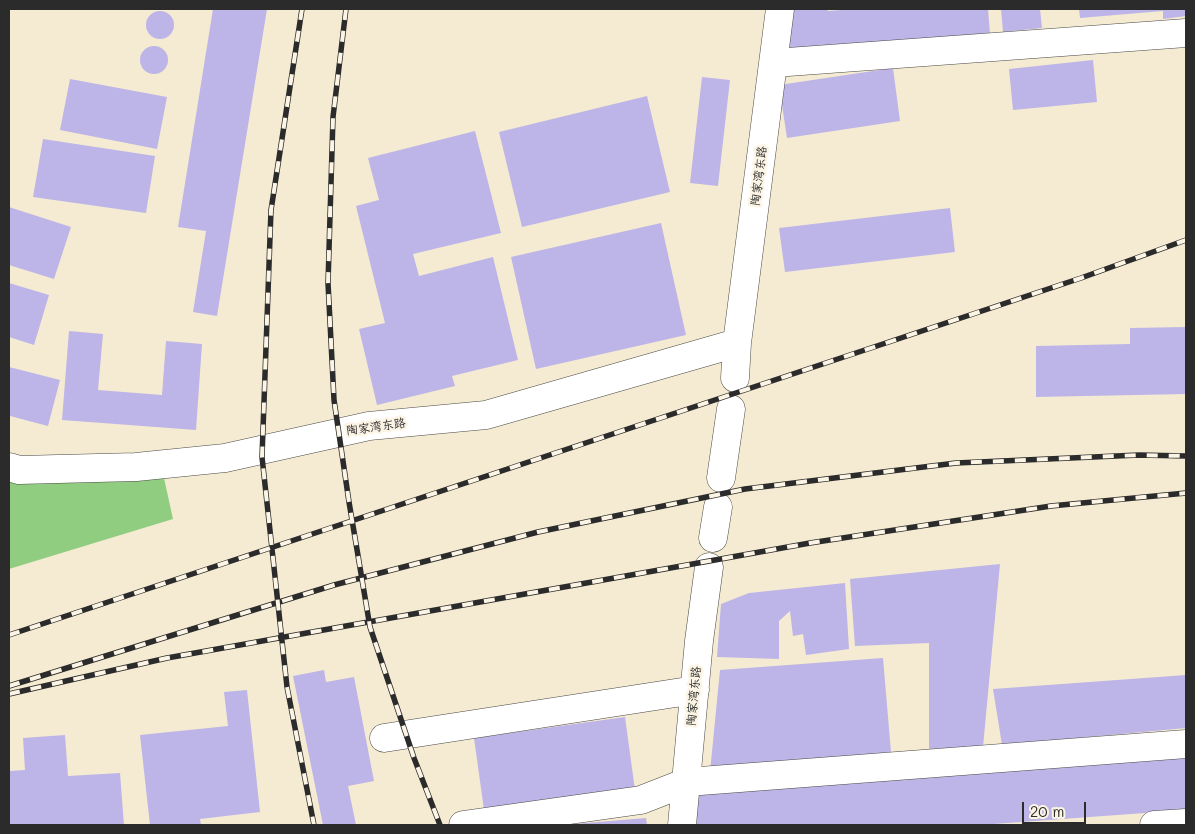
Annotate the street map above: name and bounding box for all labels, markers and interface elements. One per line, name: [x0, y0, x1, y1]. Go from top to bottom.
street label: 陶家湾东路: [748, 145, 770, 207]
street label: 陶家湾东路: [345, 416, 407, 438]
street label: 陶家湾东路: [684, 665, 704, 727]
scale bar: [1025, 792, 1089, 824]
text: 20 m: [1030, 801, 1064, 821]

